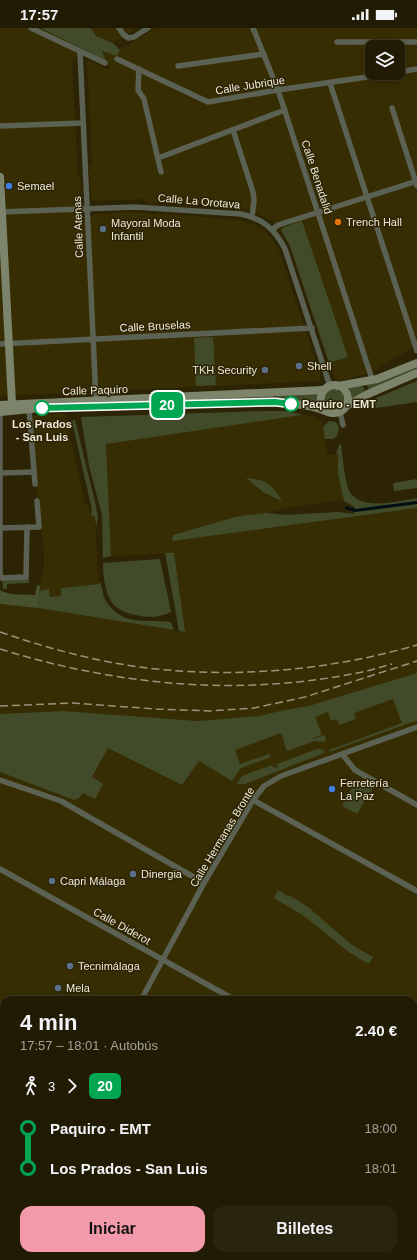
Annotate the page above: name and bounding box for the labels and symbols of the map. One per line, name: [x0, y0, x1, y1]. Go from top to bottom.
street label: Calle Jubrique: [214, 74, 286, 96]
street label: Calle Benadalid: [299, 139, 335, 215]
place label: Semael: [17, 180, 54, 192]
marker: Semael: [4, 181, 14, 191]
street label: Calle La Orotava: [157, 191, 242, 211]
street label: Calle Atenas: [71, 195, 85, 258]
place label: Trench Hall: [346, 216, 402, 228]
place label: Mayoral Moda Infantil: [111, 217, 182, 242]
marker: Trench Hall: [333, 217, 343, 227]
marker: Mayoral Moda Infantil: [98, 224, 108, 234]
street label: Calle Bruselas: [119, 318, 191, 334]
place label: Shell: [307, 360, 331, 372]
marker: Shell: [294, 361, 304, 371]
place label: TKH Security: [192, 364, 257, 376]
marker: TKH Security: [260, 365, 270, 375]
street label: Calle Paquiro: [62, 383, 128, 397]
line badge: 20: [149, 392, 185, 418]
marker: Paquiro - EMT: [283, 396, 299, 412]
place label: Paquiro - EMT: [302, 398, 376, 410]
marker: Los Prados - San Luis: [34, 400, 50, 416]
place label: Los Prados - San Luis: [12, 418, 72, 443]
place label: Ferretería La Paz: [340, 777, 389, 802]
marker: Ferretería La Paz: [327, 784, 337, 794]
street label: Calle Hermanas Bronte: [187, 785, 257, 889]
place label: Dinergia: [141, 868, 183, 880]
marker: Dinergia: [128, 869, 138, 879]
place label: Capri Málaga: [60, 875, 126, 887]
marker: Capri Málaga: [47, 876, 57, 886]
street label: Calle Diderot: [91, 905, 153, 947]
place label: Tecnimálaga: [78, 960, 141, 972]
marker: Tecnimálaga: [65, 961, 75, 971]
place label: Mela: [66, 982, 91, 994]
marker: Mela: [53, 983, 63, 993]

